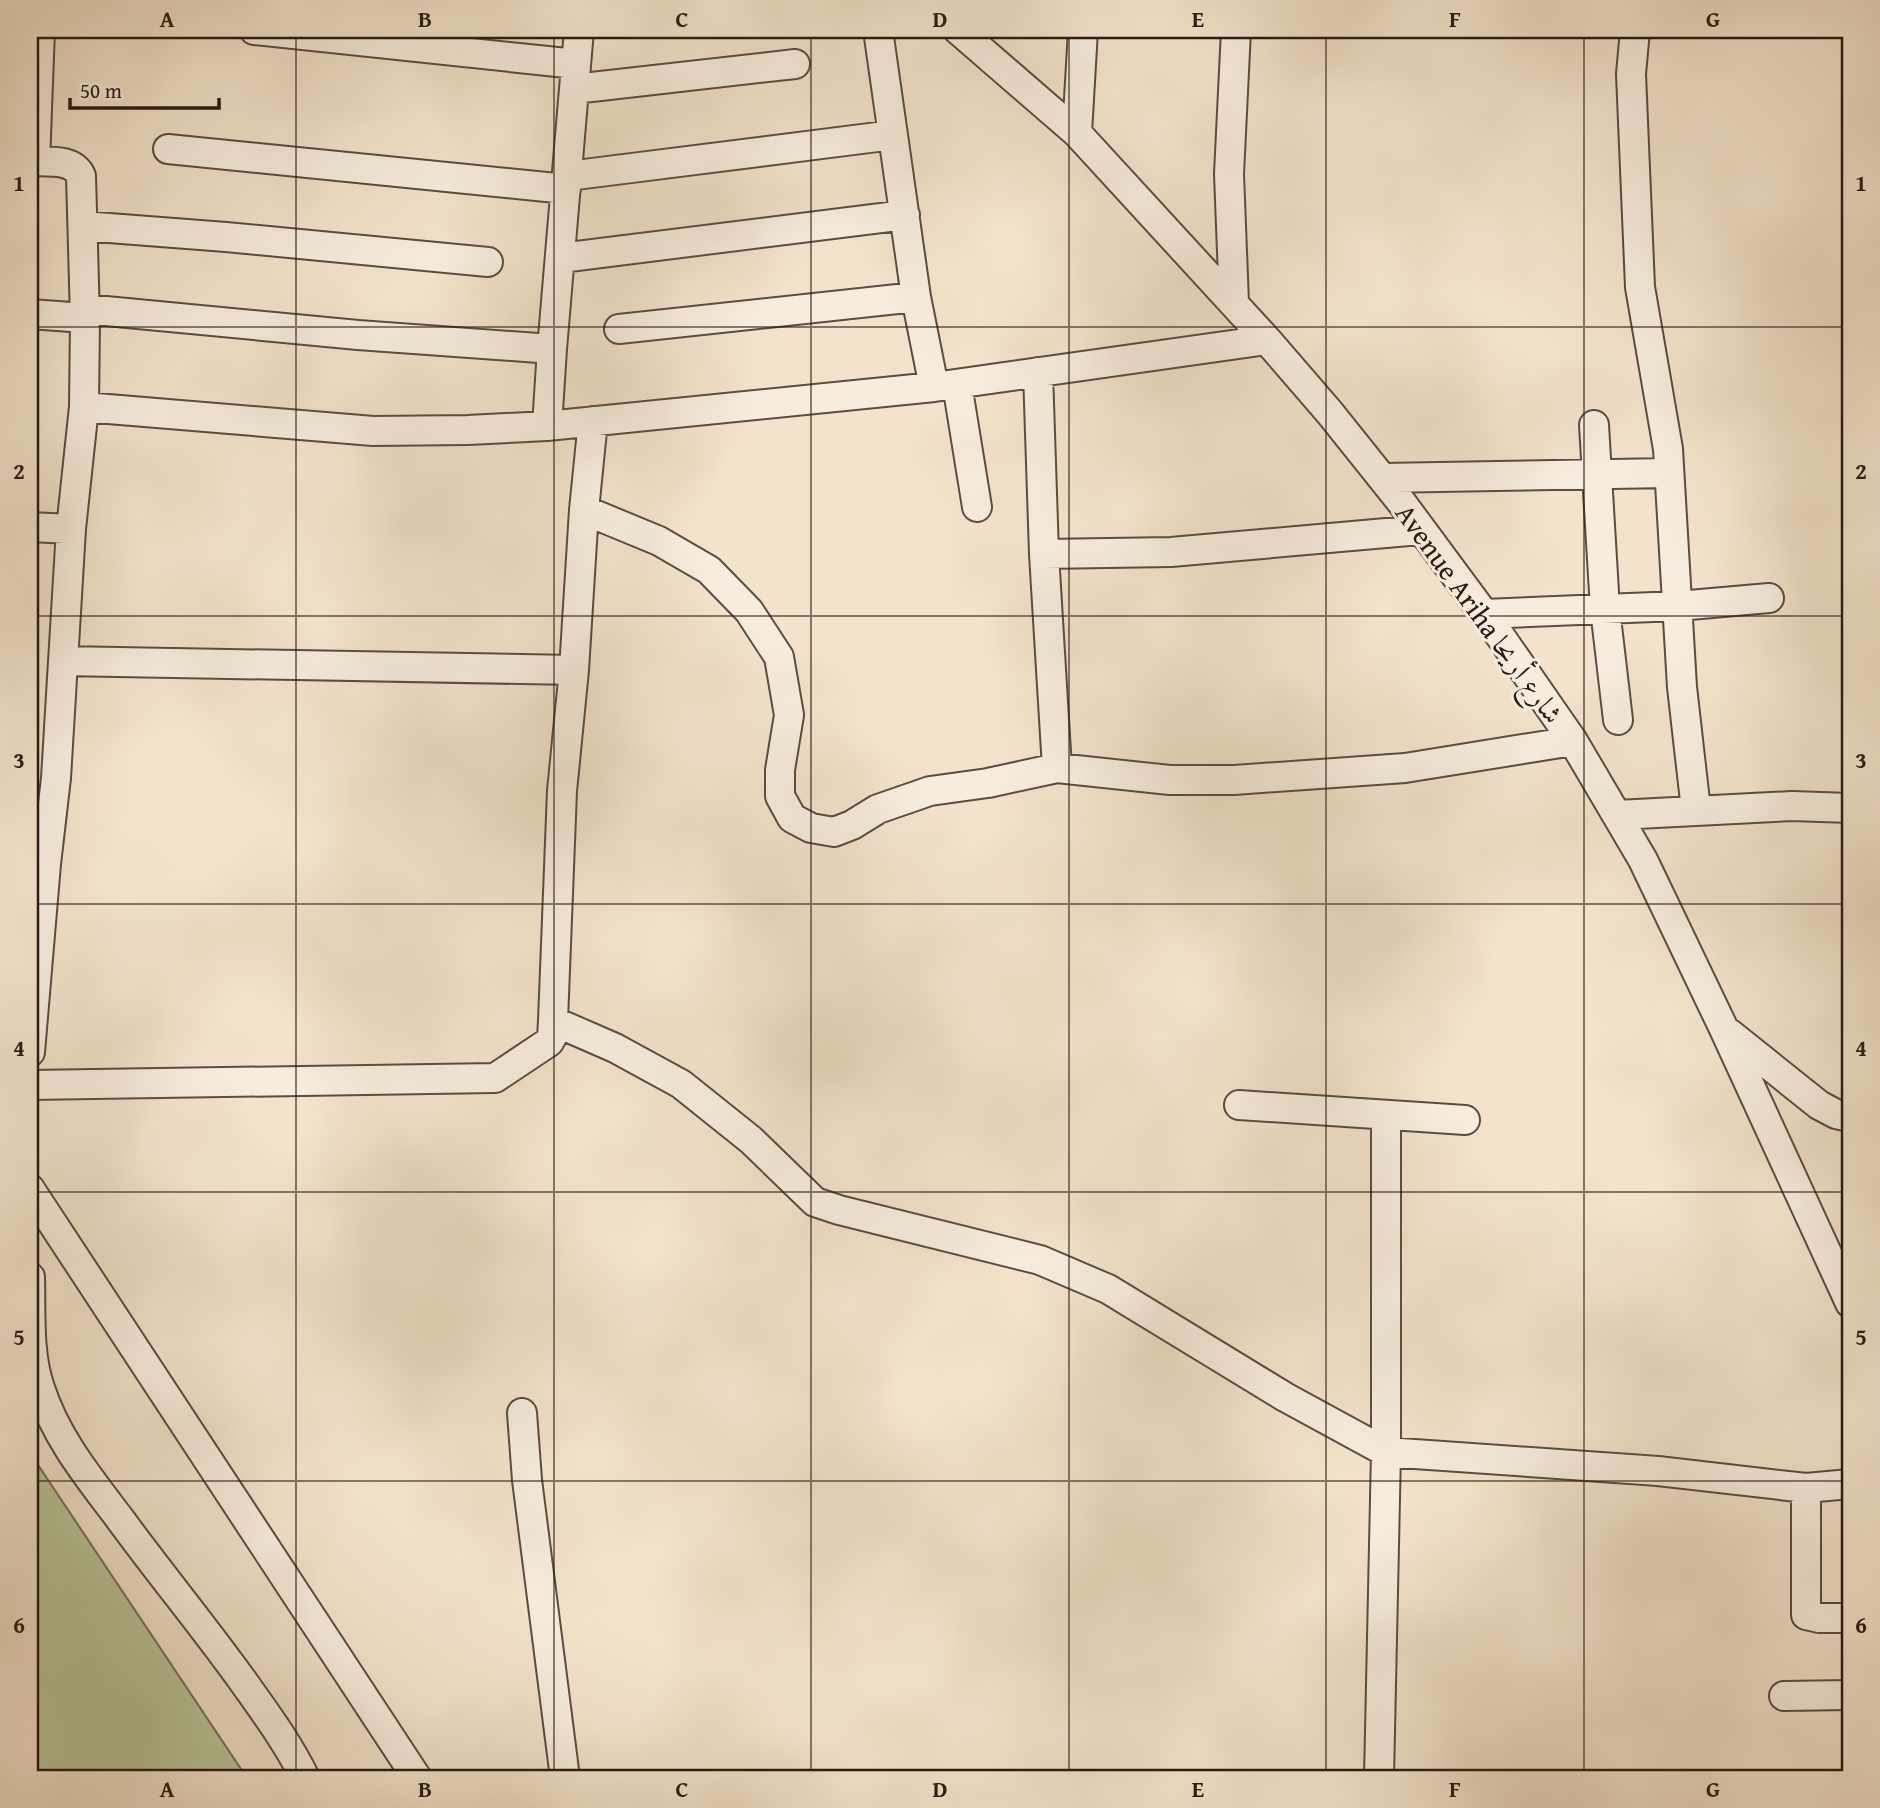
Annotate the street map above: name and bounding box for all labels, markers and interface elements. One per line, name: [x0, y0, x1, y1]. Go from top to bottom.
text: A: [160, 2, 175, 35]
text: B: [418, 2, 432, 35]
text: C: [675, 2, 689, 35]
text: D: [933, 2, 948, 35]
text: E: [1192, 2, 1204, 35]
text: F: [1449, 2, 1461, 35]
text: G: [1706, 2, 1720, 35]
scale bar: [70, 66, 219, 110]
text: 50 m: [80, 75, 122, 106]
text: 1: [13, 166, 25, 199]
text: 1: [1855, 166, 1867, 199]
text: 2: [13, 454, 25, 487]
text: 2: [1855, 454, 1867, 487]
street label: Avenue Ariha شارع أريحا: [1383, 495, 1574, 734]
text: 3: [13, 743, 25, 776]
text: 3: [1855, 743, 1867, 776]
text: 4: [13, 1031, 25, 1064]
text: 4: [1855, 1031, 1867, 1064]
text: 5: [13, 1320, 25, 1353]
text: 5: [1855, 1320, 1867, 1353]
text: 6: [13, 1608, 25, 1641]
text: 6: [1855, 1608, 1867, 1641]
text: A: [160, 1772, 175, 1805]
text: B: [418, 1772, 432, 1805]
text: C: [675, 1772, 689, 1805]
text: D: [933, 1772, 948, 1805]
text: E: [1192, 1772, 1204, 1805]
text: F: [1449, 1772, 1461, 1805]
text: G: [1706, 1772, 1720, 1805]

